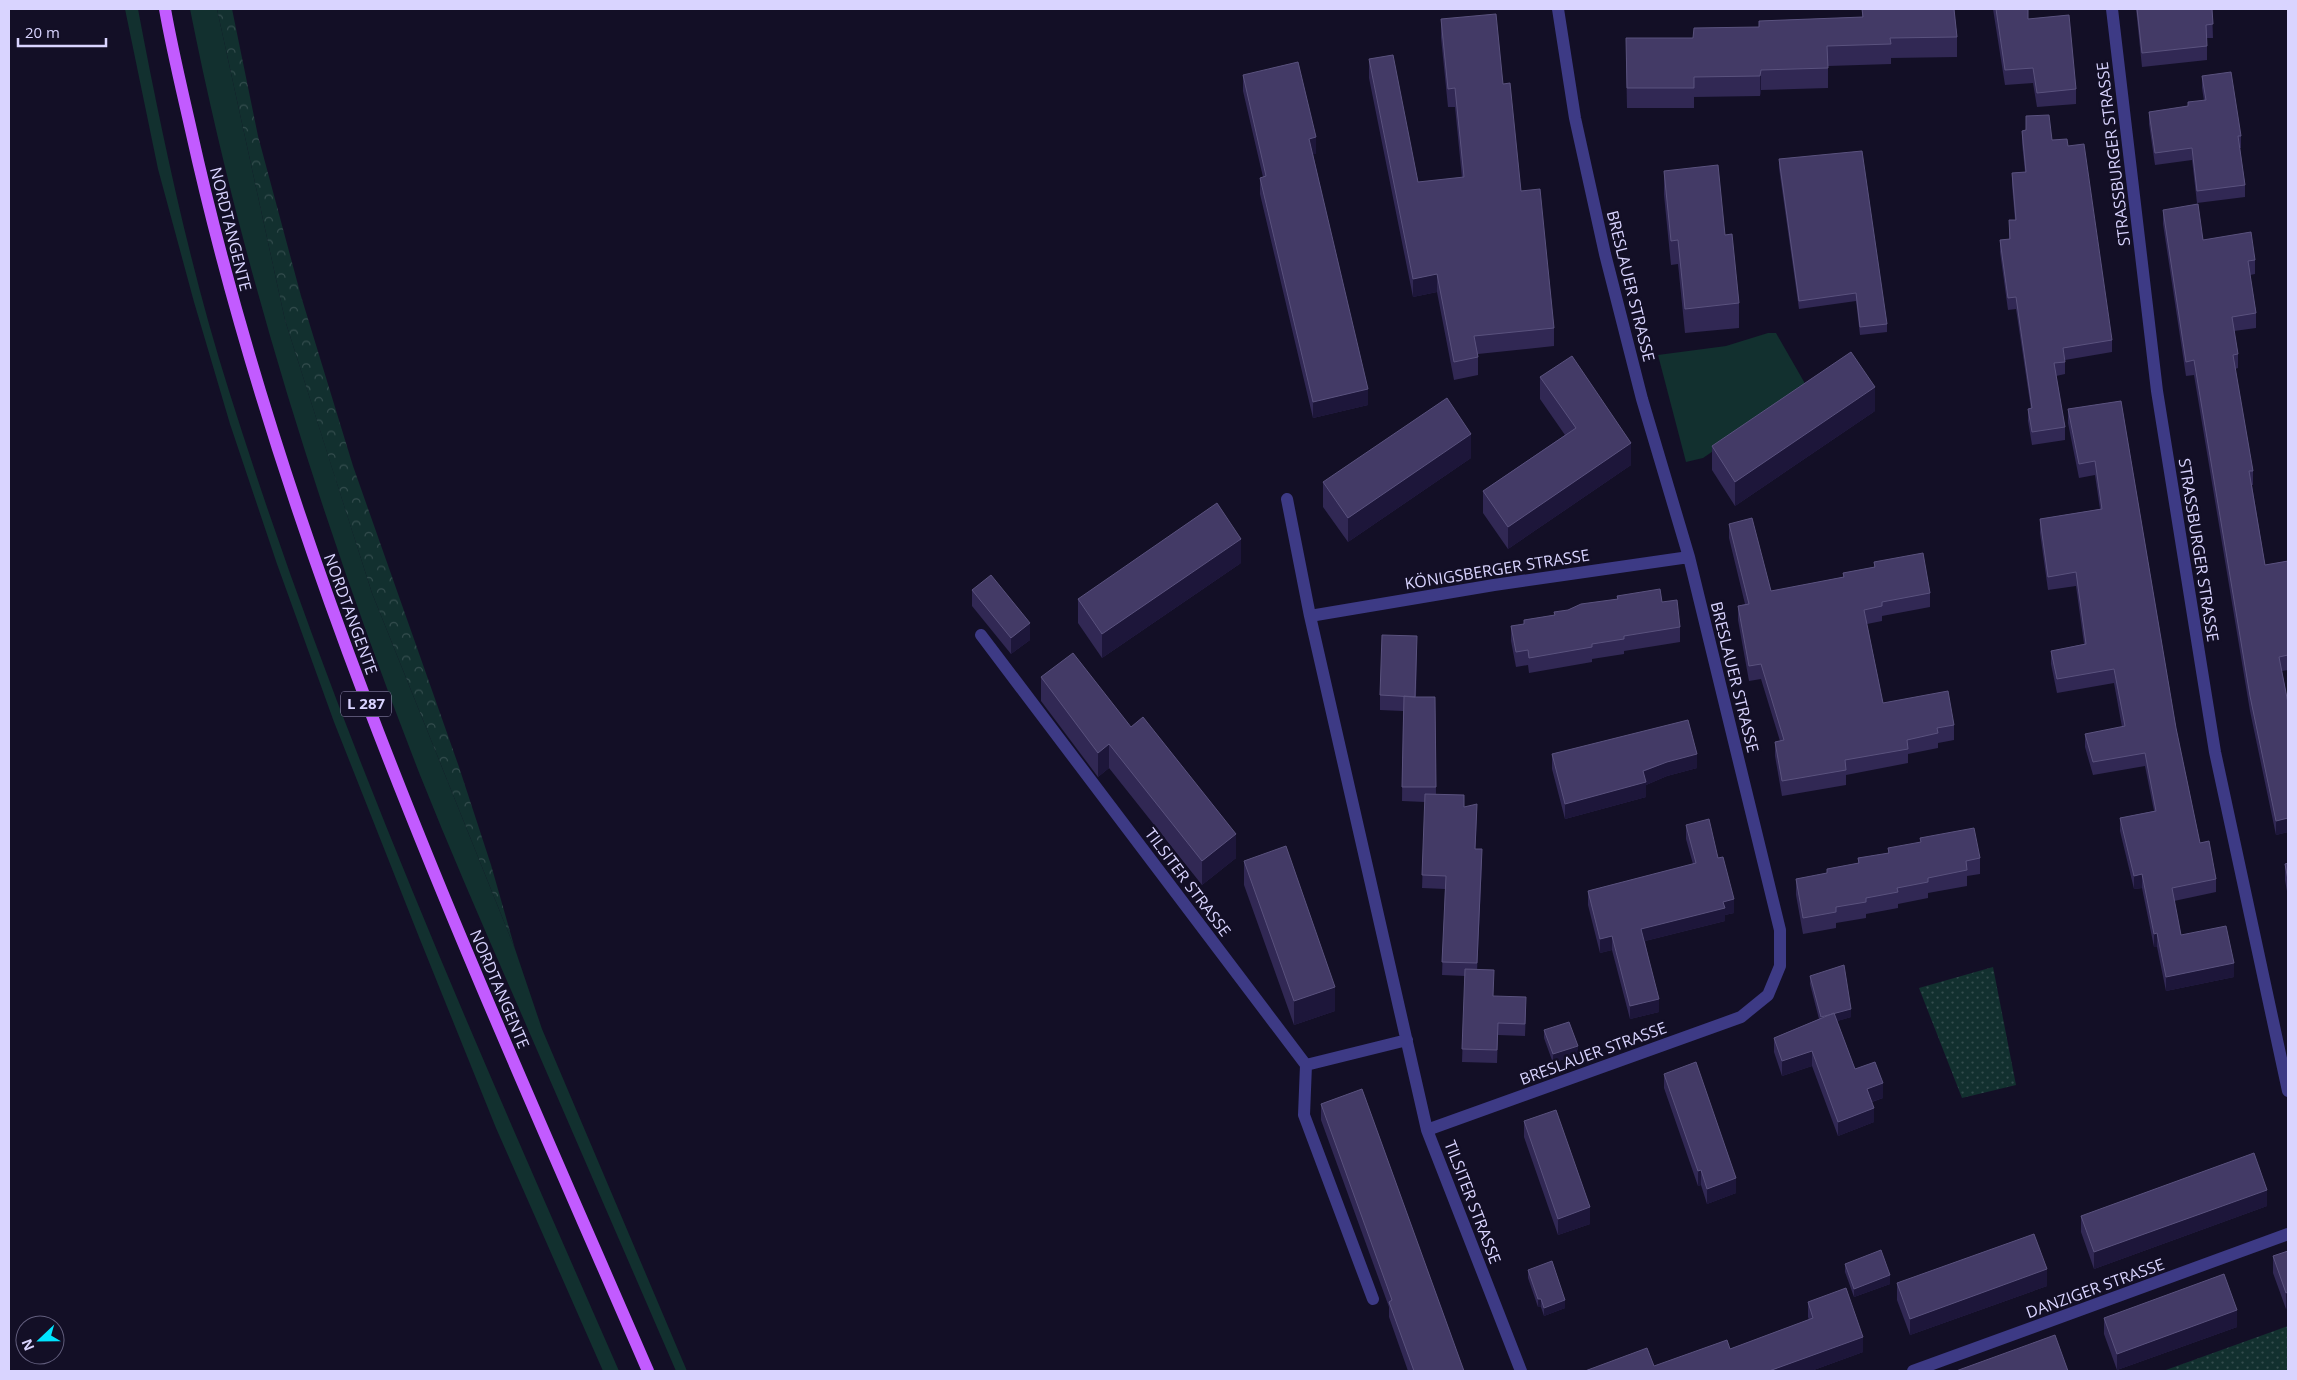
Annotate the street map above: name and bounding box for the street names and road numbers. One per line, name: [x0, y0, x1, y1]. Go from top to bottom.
street label: STRASSBURGER STRASSE: [2091, 61, 2135, 247]
street label: NORDTANGENTE: [205, 165, 257, 293]
street label: BRESLAUER STRASSE: [1602, 208, 1660, 364]
street label: STRASSBURGER STRASSE: [2174, 457, 2224, 643]
street label: KÖNIGSBERGER STRASSE: [1403, 544, 1591, 594]
street label: NORDTANGENTE: [319, 550, 383, 678]
street label: BRESLAUER STRASSE: [1706, 599, 1764, 755]
road number: L 287: [341, 692, 391, 716]
street label: TILSITER STRASSE: [1140, 823, 1236, 941]
street label: NORDTANGENTE: [465, 926, 535, 1052]
street label: BRESLAUER STRASSE: [1516, 1016, 1670, 1090]
street label: TILSITER STRASSE: [1439, 1137, 1507, 1267]
street label: DANZIGER STRASSE: [2023, 1253, 2167, 1323]

